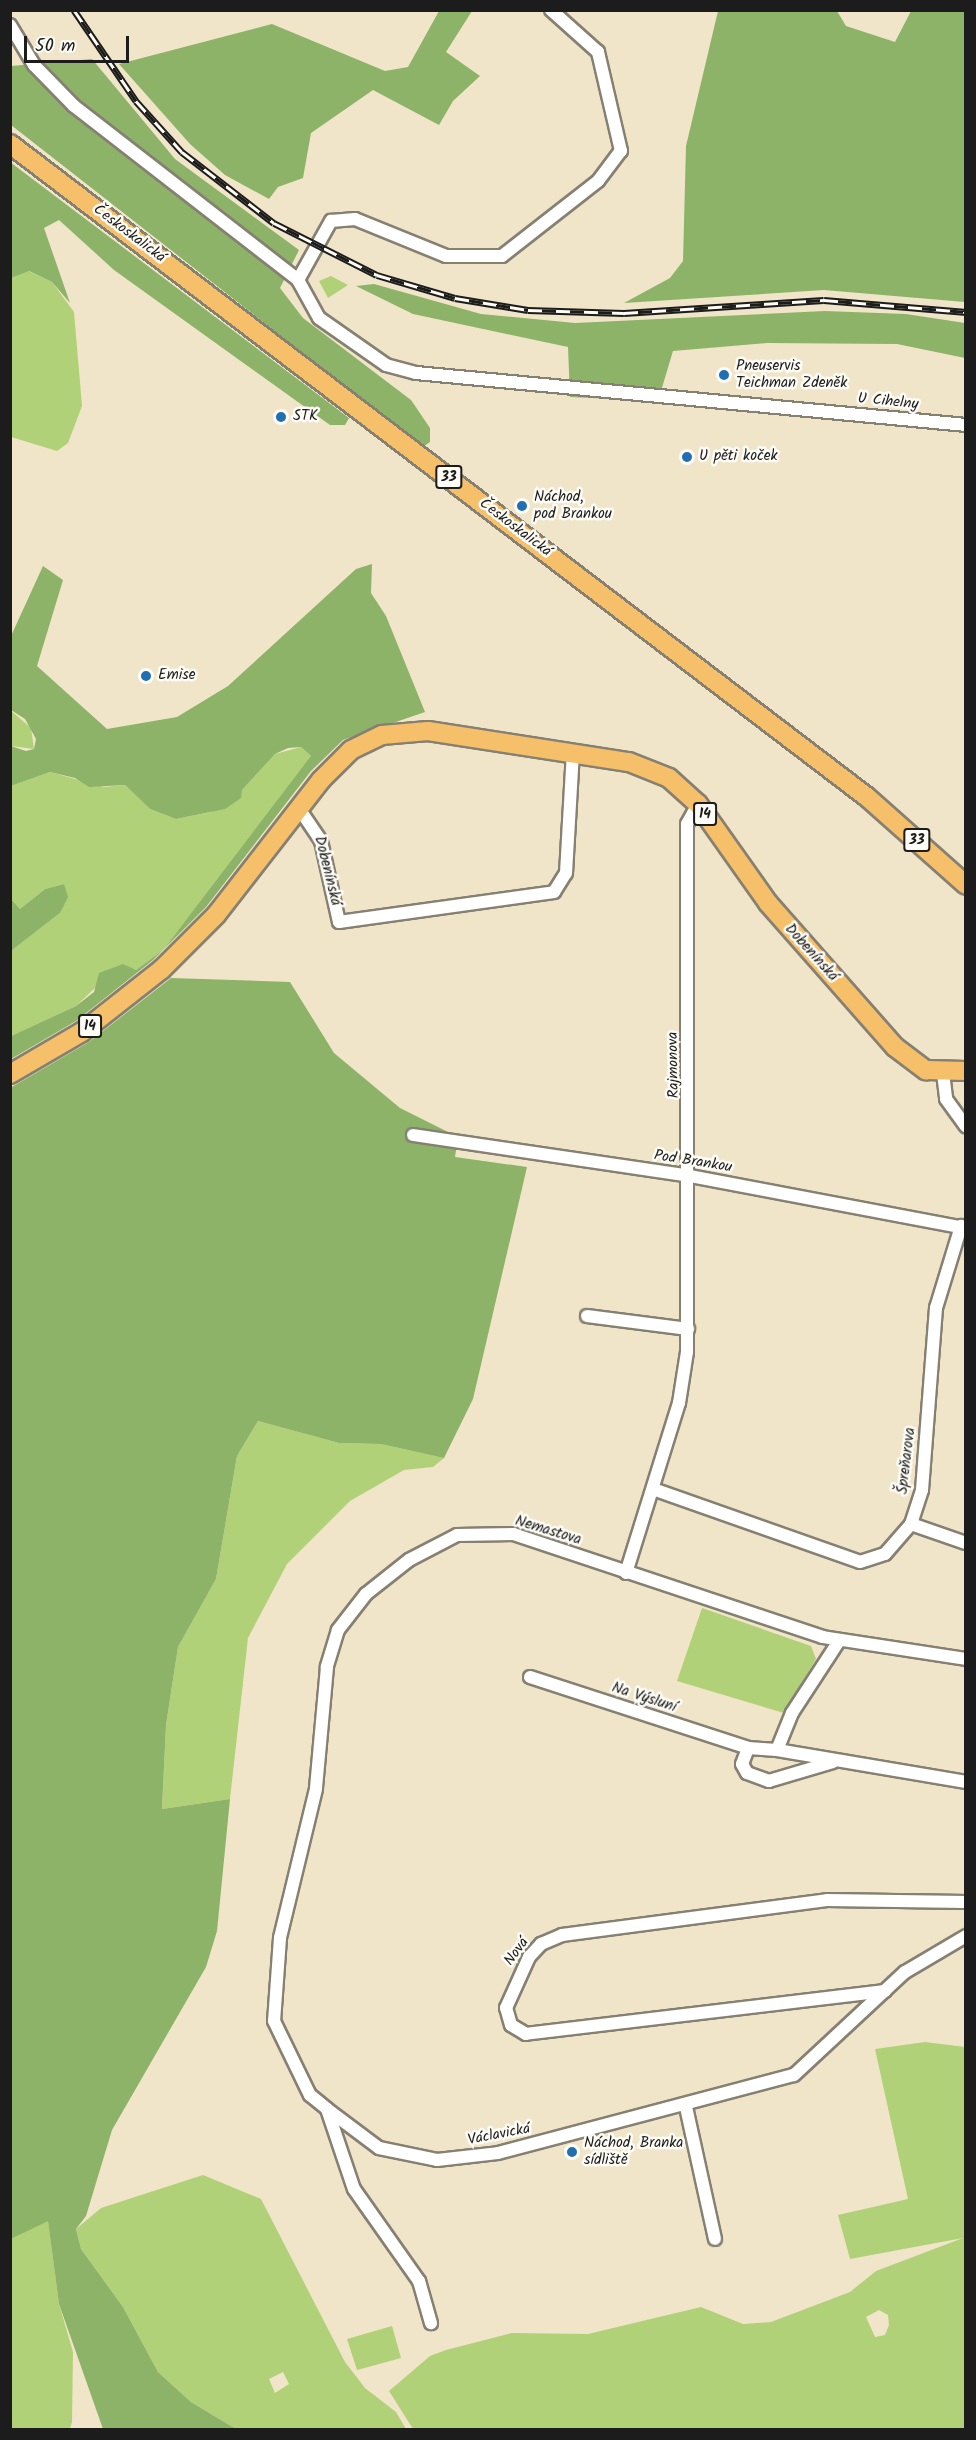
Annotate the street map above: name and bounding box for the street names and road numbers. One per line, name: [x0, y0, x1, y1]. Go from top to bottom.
street label: Českoskalická: [89, 201, 169, 267]
street label: U Cihelny: [857, 390, 919, 414]
road number: 33: [434, 466, 464, 488]
street label: Českoskalická: [475, 495, 555, 561]
road number: 14: [693, 803, 717, 825]
road number: 33: [902, 829, 932, 851]
street label: Dobenínská: [310, 834, 344, 908]
street label: Dobenínská: [781, 921, 841, 985]
road number: 14: [78, 1015, 102, 1037]
street label: Rajmonova: [664, 1032, 684, 1098]
street label: Pod Brankou: [653, 1147, 733, 1177]
street label: Špreňarova: [894, 1427, 920, 1495]
street label: Nemastova: [513, 1512, 583, 1550]
street label: Na Výsluní: [609, 1679, 679, 1717]
street label: Nová: [501, 1934, 533, 1970]
street label: Václavická: [466, 2120, 532, 2150]

